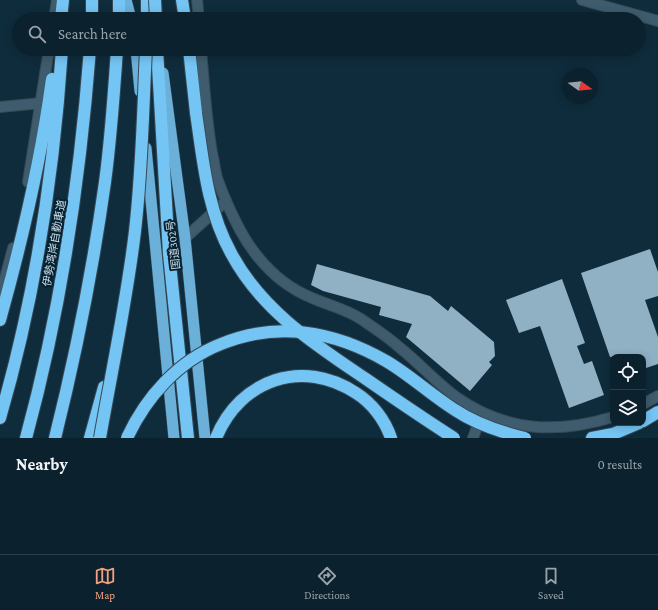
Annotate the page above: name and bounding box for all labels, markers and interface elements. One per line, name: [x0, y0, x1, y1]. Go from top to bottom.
search box: [12, 12, 646, 56]
icon: search: [26, 23, 48, 45]
text: Search here: [58, 26, 127, 42]
north arrow: [562, 68, 598, 104]
street label: 伊勢湾岸自動車道: [40, 199, 68, 287]
street label: 国道302号: [164, 220, 182, 270]
map controls: [610, 354, 646, 426]
button: locate: [610, 354, 646, 390]
button: layers: [610, 390, 646, 426]
text: Nearby: [16, 455, 68, 474]
text: 0 results: [597, 457, 642, 472]
tab: Map: [94, 565, 116, 601]
tab: Directions: [304, 565, 350, 601]
tab: Saved: [538, 565, 564, 601]

